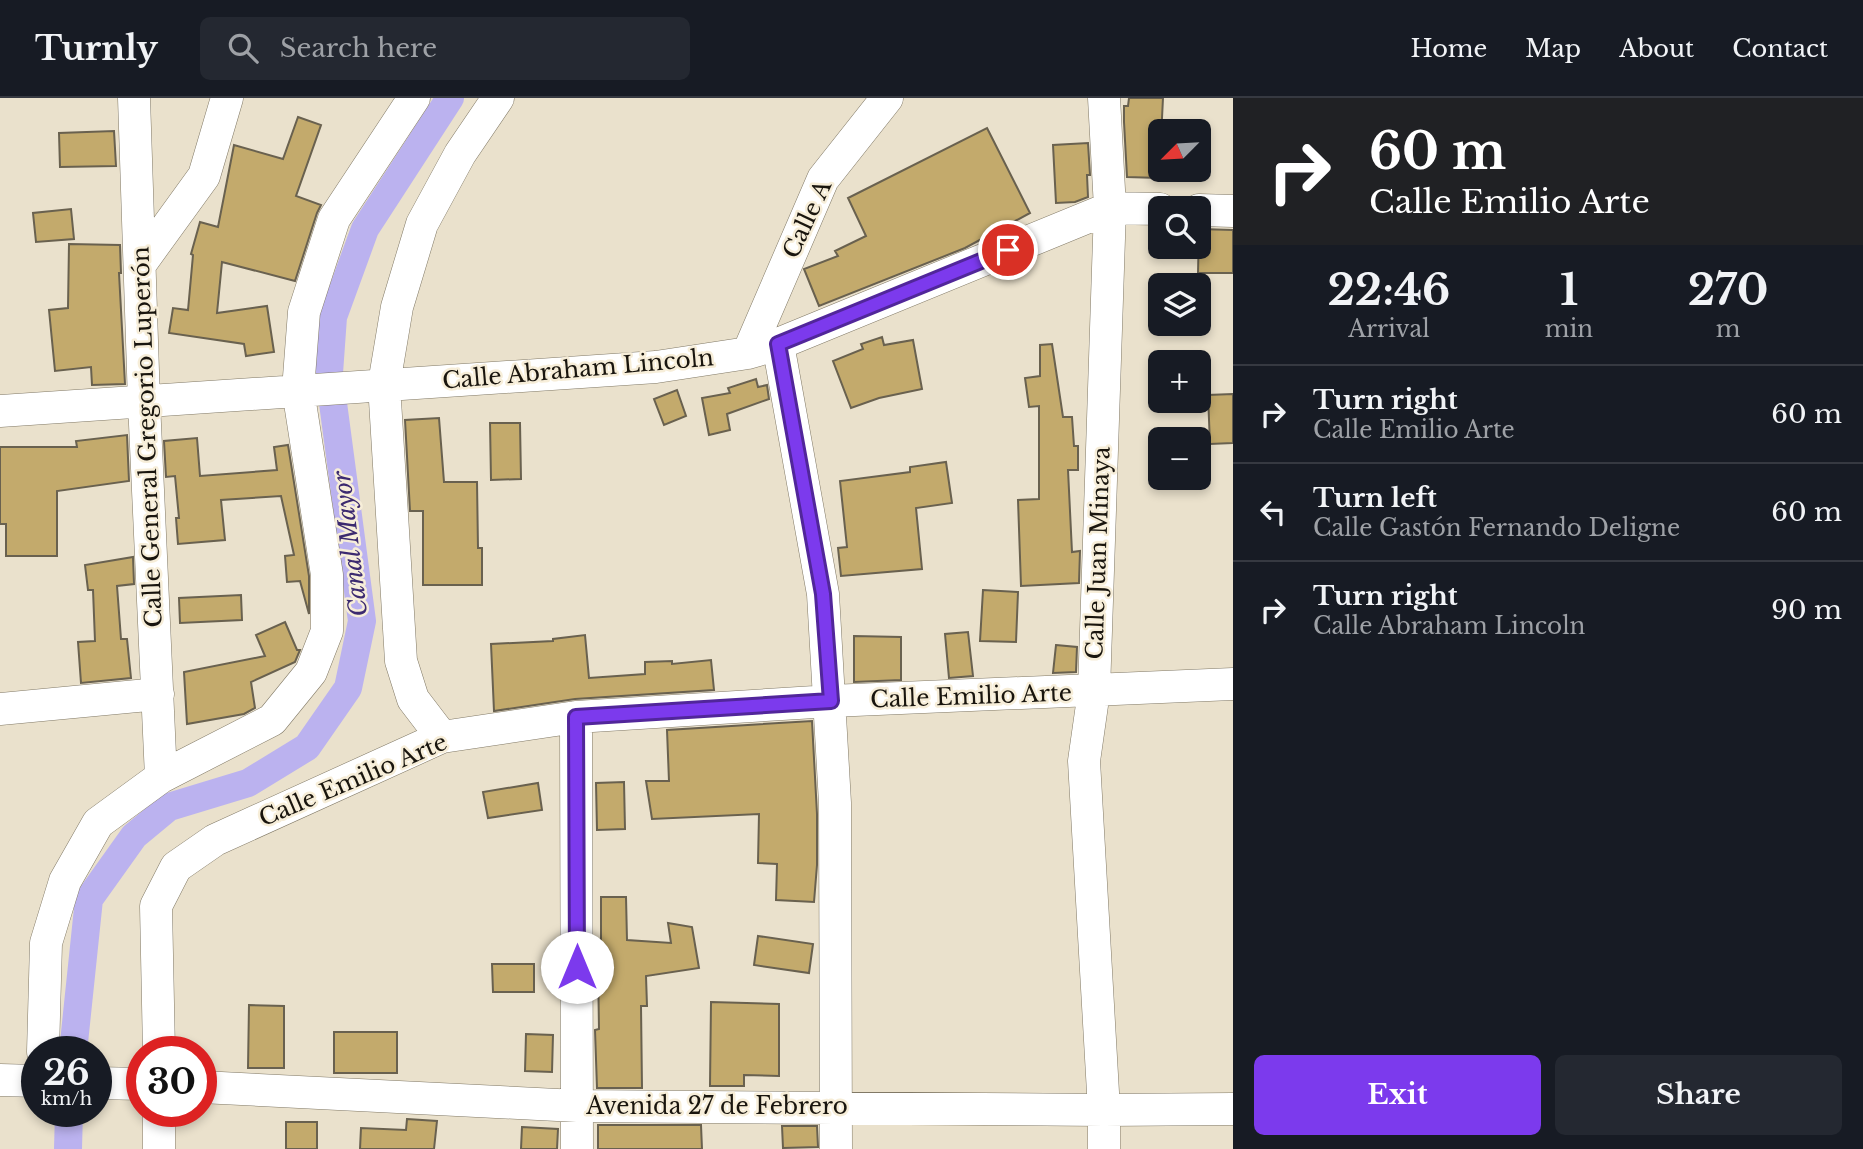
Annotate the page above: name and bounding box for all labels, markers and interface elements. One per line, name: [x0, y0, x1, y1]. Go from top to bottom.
search box: [200, 17, 690, 80]
text: Turnly: [35, 28, 158, 69]
icon: search: [224, 29, 262, 67]
text: Search here: [280, 32, 437, 64]
text: Home: [1411, 34, 1487, 63]
text: Map: [1525, 34, 1581, 63]
text: About: [1619, 34, 1694, 63]
text: Contact: [1732, 34, 1828, 63]
north arrow: [1148, 119, 1211, 182]
map controls: [1148, 119, 1211, 490]
text: 60 m: [1369, 121, 1506, 182]
icon: right: [1254, 126, 1345, 217]
street label: Calle A: [777, 174, 838, 262]
text: Calle Emilio Arte: [1369, 182, 1650, 222]
button: search: [1148, 196, 1211, 259]
pin: [978, 220, 1038, 280]
icon: arrive: [989, 231, 1027, 269]
street label: Calle General Gregorio Luperón: [126, 246, 168, 628]
text: 22:46: [1328, 264, 1450, 316]
text: 1: [1560, 264, 1578, 316]
text: 270: [1688, 264, 1768, 316]
button: layers: [1148, 273, 1211, 336]
text: Arrival: [1348, 315, 1430, 343]
text: min: [1545, 315, 1593, 343]
text: m: [1716, 315, 1740, 343]
street label: Calle Abraham Lincoln: [441, 343, 715, 395]
button: +: [1148, 350, 1211, 413]
text: Turn right: [1313, 384, 1458, 416]
icon: right: [1254, 395, 1292, 433]
text: 60 m: [1771, 398, 1842, 430]
text: Calle Emilio Arte: [1313, 416, 1515, 444]
button: −: [1148, 427, 1211, 490]
street label: Calle Juan Minaya: [1080, 446, 1116, 660]
water label: Canal Mayor: [327, 469, 373, 618]
text: Turn left: [1313, 482, 1437, 514]
icon: left: [1254, 493, 1292, 531]
text: 60 m: [1771, 496, 1842, 528]
text: Calle Gastón Fernando Deligne: [1313, 514, 1680, 542]
text: Turn right: [1313, 580, 1458, 612]
icon: right: [1254, 591, 1292, 629]
text: 90 m: [1771, 594, 1842, 626]
text: Calle Abraham Lincoln: [1313, 612, 1585, 640]
street label: Calle Emilio Arte: [870, 678, 1072, 714]
street label: Calle Emilio Arte: [255, 728, 451, 832]
position arrow: [540, 930, 614, 1004]
speed limit sign: 30: [126, 1036, 217, 1127]
text: 26: [43, 1051, 90, 1094]
button: Exit: [1254, 1055, 1541, 1135]
button: Share: [1555, 1055, 1842, 1135]
text: km/h: [41, 1088, 92, 1110]
street label: Avenida 27 de Febrero: [585, 1092, 848, 1120]

